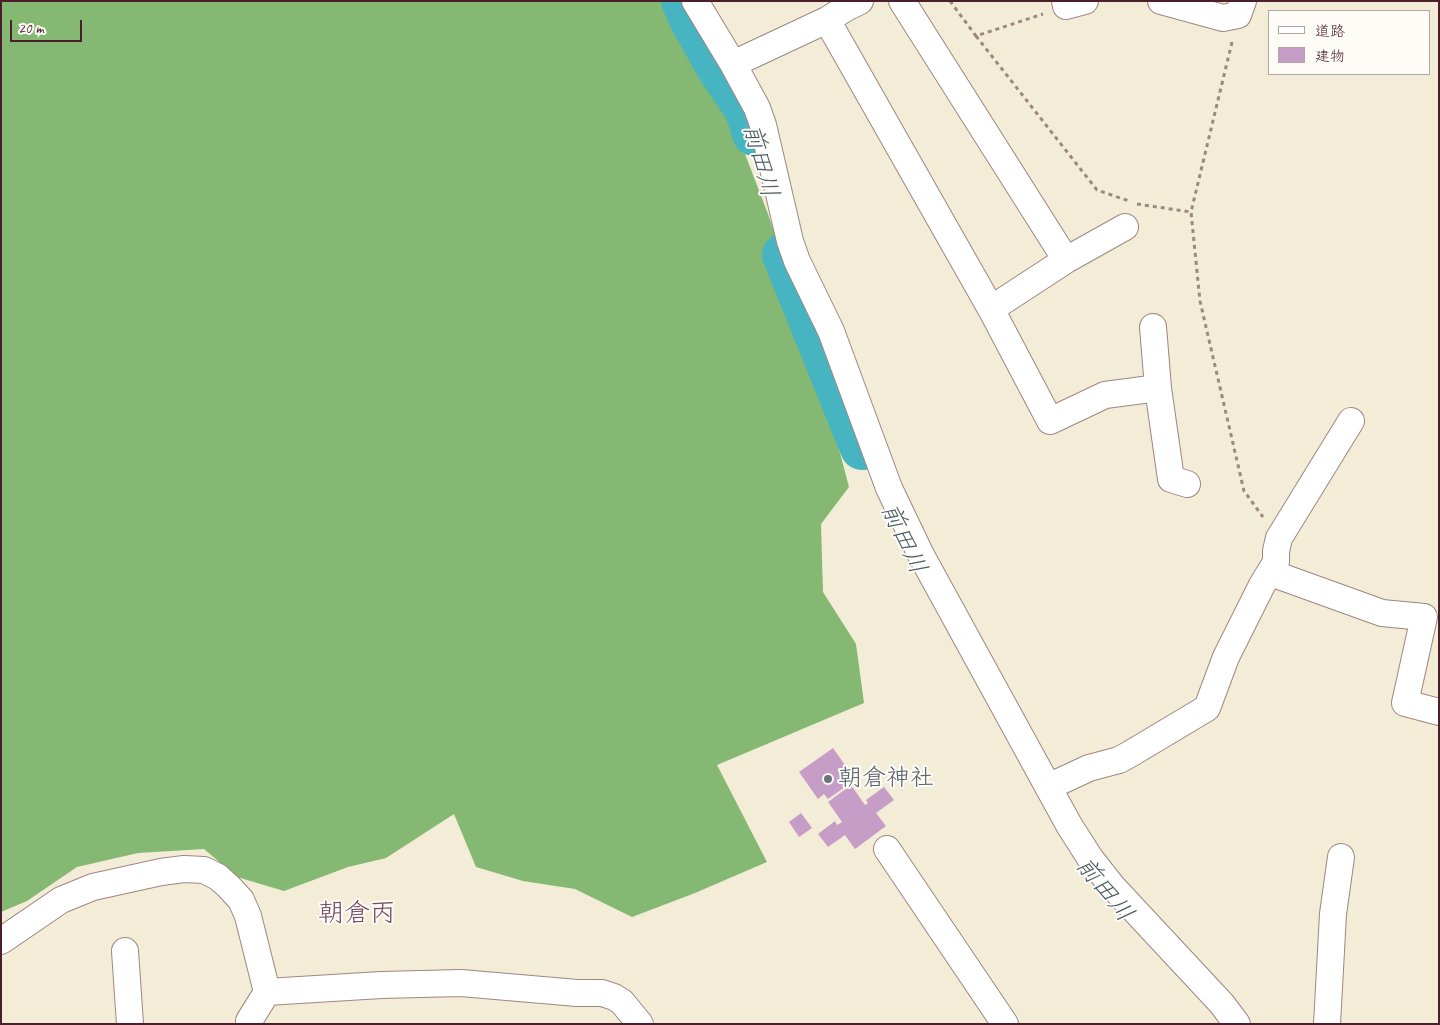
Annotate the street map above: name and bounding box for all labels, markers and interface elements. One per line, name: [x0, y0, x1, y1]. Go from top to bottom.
scale bar: [12, 10, 85, 42]
legend: [1268, 10, 1430, 75]
text: 20 m: [18, 19, 44, 38]
text: 道路: [1315, 22, 1345, 41]
text: 建物: [1315, 47, 1345, 66]
water label: 前田川: [736, 121, 784, 201]
water label: 前田川: [874, 499, 932, 579]
place label: 朝倉神社: [838, 765, 934, 793]
marker: 朝倉神社: [822, 773, 834, 785]
water label: 前田川: [1069, 851, 1139, 929]
district label: 朝倉丙: [318, 898, 396, 930]

